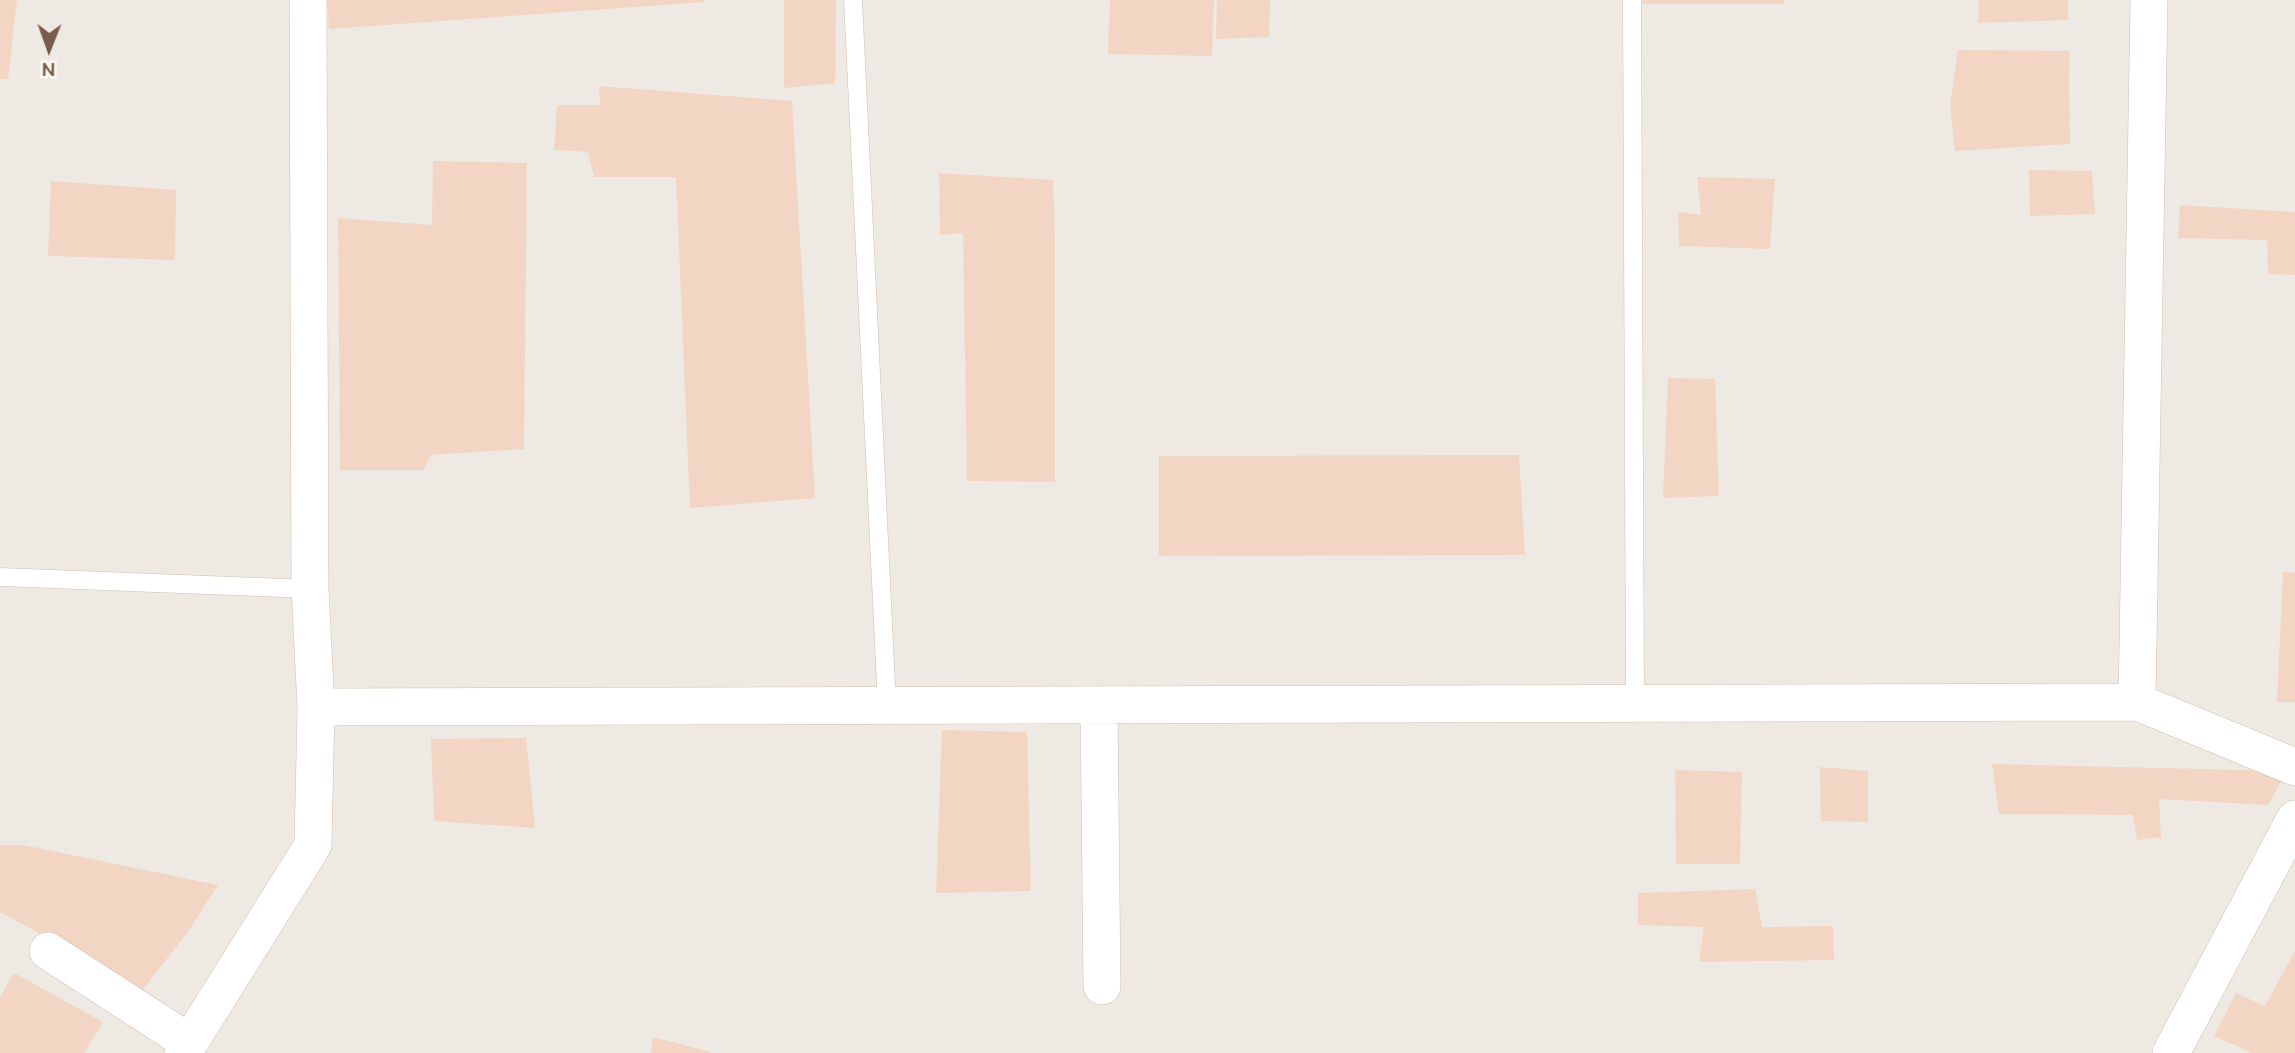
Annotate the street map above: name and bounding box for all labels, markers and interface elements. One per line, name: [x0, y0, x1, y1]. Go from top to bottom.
north arrow: [14, 14, 84, 84]
text: N: [41, 59, 56, 81]

